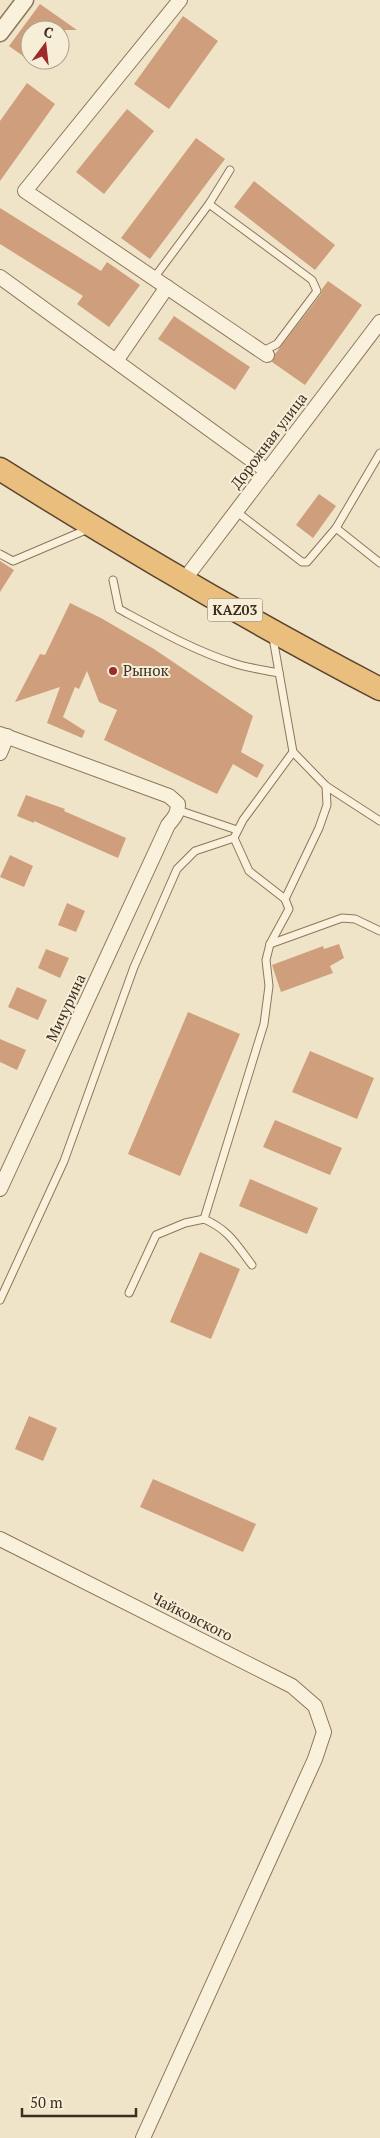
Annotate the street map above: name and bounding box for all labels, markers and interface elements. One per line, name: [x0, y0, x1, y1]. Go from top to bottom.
north arrow: [20, 20, 70, 70]
text: С: [42, 22, 55, 42]
street label: Дорожная улица: [225, 388, 311, 493]
road number: KАZ03: [208, 598, 262, 622]
place label: Рынок: [123, 660, 170, 680]
marker: Рынок: [107, 665, 119, 677]
street label: Мичурина: [41, 970, 90, 1045]
street label: Чайковского: [149, 1587, 236, 1645]
scale bar: [22, 2086, 136, 2118]
text: 50 m: [30, 2092, 63, 2112]

